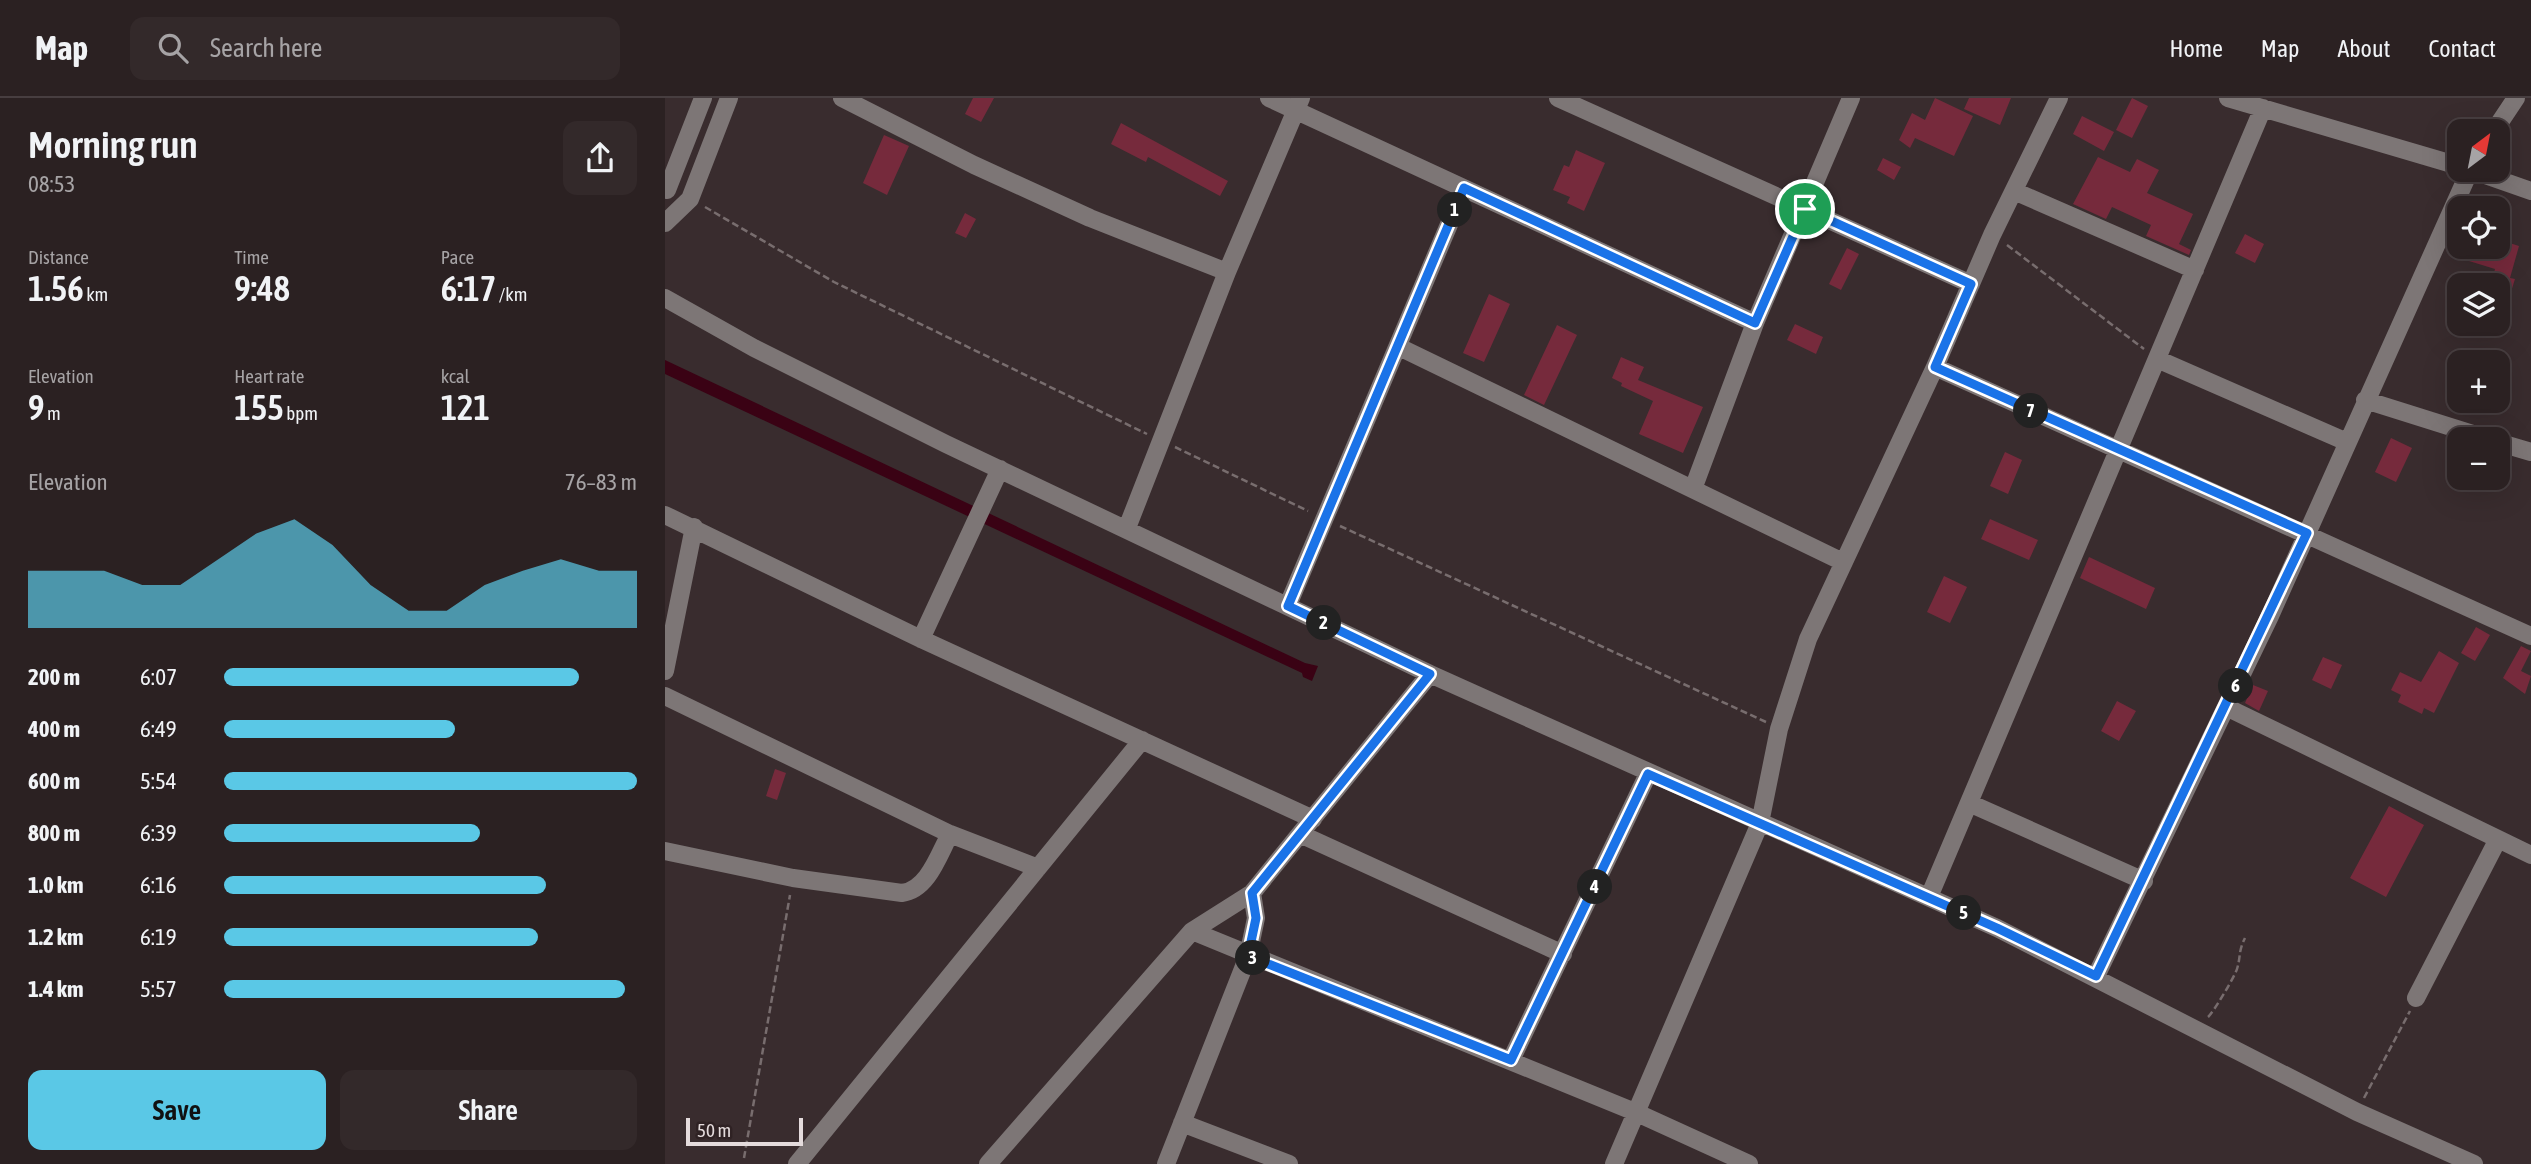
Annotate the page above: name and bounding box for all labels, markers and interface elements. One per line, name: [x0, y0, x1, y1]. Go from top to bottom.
search box: [130, 17, 620, 80]
text: Map: [35, 29, 88, 67]
icon: search: [154, 29, 192, 67]
text: Search here: [210, 33, 322, 63]
text: Home: [2169, 35, 2223, 62]
text: Map: [2261, 35, 2299, 62]
text: About: [2337, 35, 2390, 62]
text: Contact: [2428, 35, 2496, 62]
north arrow: [2447, 119, 2509, 182]
map controls: [2447, 119, 2510, 490]
button: share: [563, 121, 637, 195]
text: Morning run: [28, 123, 198, 166]
text: 08:53: [28, 171, 75, 197]
pin: [1775, 179, 1835, 239]
icon: arrive: [1786, 190, 1824, 228]
pin: 1: [1437, 192, 1473, 228]
button: locate: [2447, 196, 2510, 259]
text: 1: [1450, 198, 1459, 220]
text: Distance: [28, 246, 89, 268]
text: Time: [234, 246, 269, 268]
text: Pace: [441, 246, 474, 268]
text: 1.56: [28, 268, 84, 308]
text: 9:48: [234, 268, 290, 308]
text: 6:17: [441, 268, 496, 308]
button: layers: [2447, 273, 2510, 336]
text: km: [84, 283, 108, 305]
text: /km: [496, 283, 527, 305]
button: +: [2447, 350, 2510, 413]
text: Elevation: [28, 365, 94, 387]
text: Heart rate: [234, 365, 304, 387]
text: kcal: [441, 365, 470, 387]
text: 9: [28, 387, 44, 427]
text: 155: [234, 387, 284, 427]
text: 121: [441, 387, 490, 427]
pin: 7: [2013, 394, 2049, 428]
text: 7: [2026, 399, 2035, 421]
text: m: [44, 402, 61, 424]
text: bpm: [284, 402, 318, 424]
button: −: [2447, 427, 2510, 490]
text: Elevation: [28, 469, 108, 495]
text: 76–83 m: [565, 469, 637, 495]
pin: 2: [1307, 606, 1341, 640]
text: 2: [1319, 611, 1328, 633]
text: 200 m: [28, 664, 80, 690]
text: 6:07: [140, 664, 177, 690]
pin: 6: [2219, 668, 2253, 704]
text: 6: [2231, 674, 2240, 696]
text: 400 m: [28, 716, 80, 742]
text: 6:49: [140, 716, 177, 742]
text: 600 m: [28, 768, 80, 794]
text: 5:54: [140, 768, 177, 794]
text: 800 m: [28, 820, 80, 846]
text: 6:39: [140, 820, 177, 846]
pin: 4: [1577, 870, 1613, 904]
text: 1.0 km: [28, 872, 84, 898]
text: 6:16: [140, 872, 177, 898]
text: 4: [1590, 875, 1599, 897]
pin: 5: [1947, 896, 1981, 930]
text: 5: [1959, 901, 1968, 923]
text: 1.2 km: [28, 924, 84, 950]
text: 6:19: [140, 924, 177, 950]
pin: 3: [1235, 940, 1271, 976]
text: 3: [1248, 946, 1257, 968]
text: 1.4 km: [28, 976, 84, 1002]
text: 5:57: [140, 976, 177, 1002]
button: Save: [28, 1070, 326, 1150]
button: Share: [340, 1070, 637, 1150]
scale bar: [686, 1115, 803, 1147]
text: 50 m: [697, 1119, 731, 1141]

